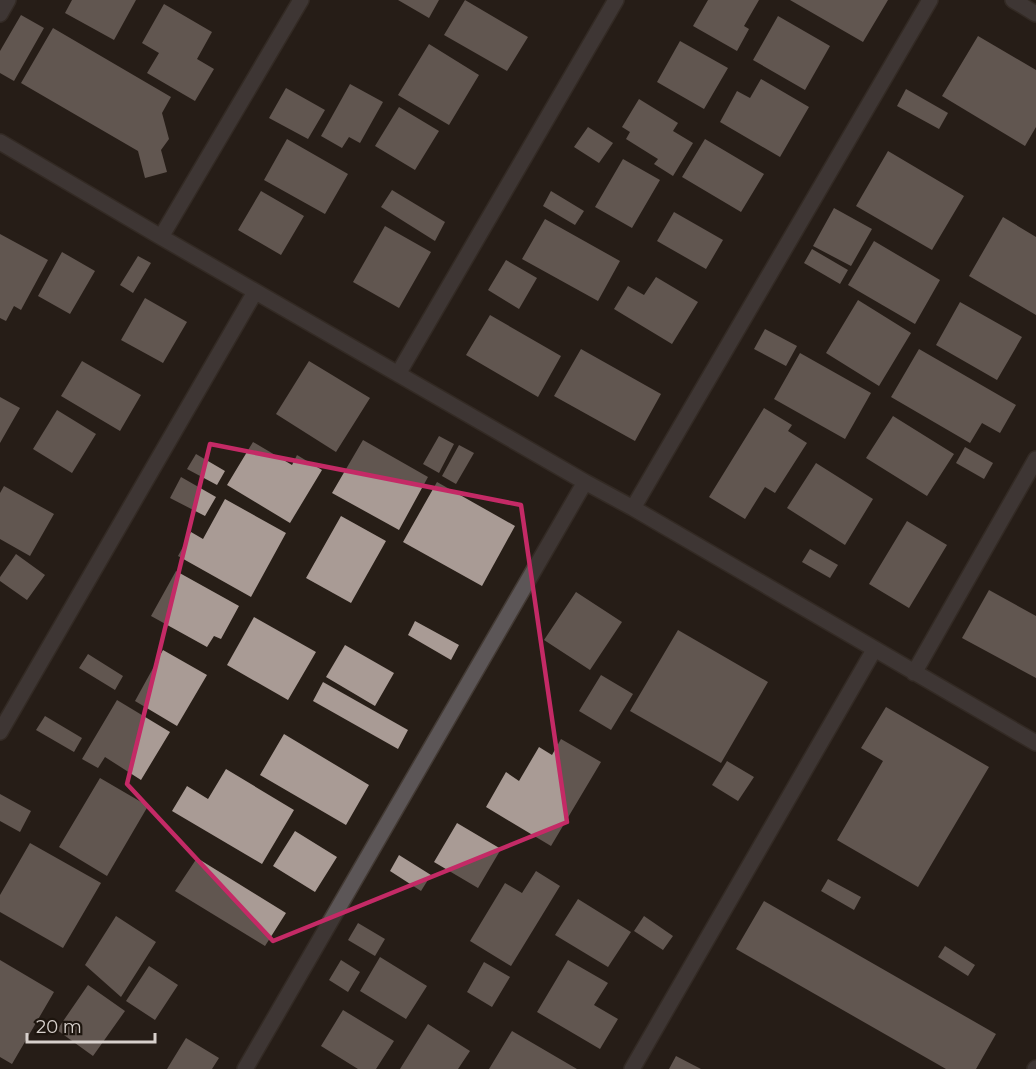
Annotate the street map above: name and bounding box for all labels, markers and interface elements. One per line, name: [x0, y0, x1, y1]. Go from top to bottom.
scale bar: [27, 1006, 154, 1044]
text: 20 m: [36, 1016, 82, 1038]

